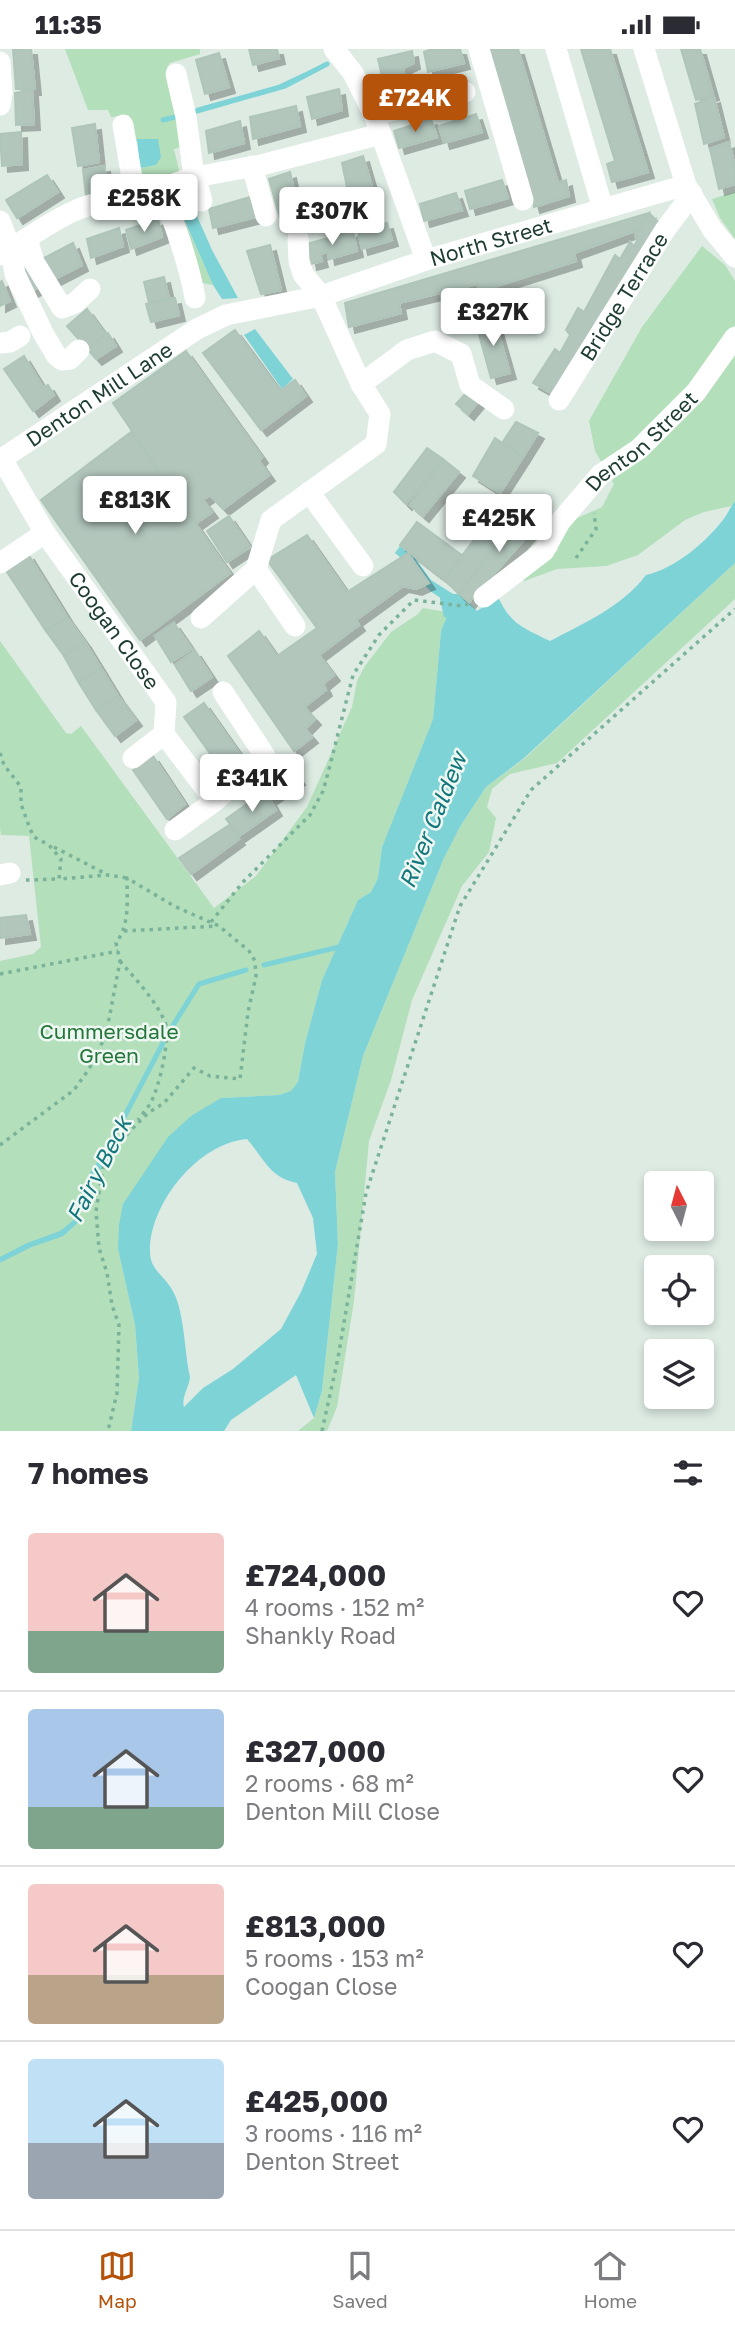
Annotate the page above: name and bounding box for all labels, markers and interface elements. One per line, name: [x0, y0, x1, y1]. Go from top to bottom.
text: 11:35: [35, 9, 102, 40]
pin: £724K: [366, 74, 464, 134]
text: £724K: [379, 83, 451, 111]
pin: £258K: [95, 174, 193, 234]
text: £258K: [107, 183, 181, 211]
pin: £307K: [283, 187, 381, 247]
text: £307K: [295, 196, 369, 224]
street label: North Street: [427, 211, 555, 271]
street label: Bridge Terrace: [574, 228, 673, 365]
pin: £327K: [444, 289, 542, 348]
text: £327K: [457, 297, 529, 325]
street label: Denton Mill Lane: [21, 336, 177, 452]
street label: Denton Street: [579, 385, 703, 496]
pin: £813K: [86, 477, 184, 536]
text: £813K: [99, 485, 171, 513]
pin: £425K: [450, 495, 548, 554]
text: £425K: [462, 503, 536, 531]
street label: Coogan Close: [63, 566, 166, 694]
water label: River Caldew: [392, 746, 473, 892]
pin: £341K: [203, 755, 301, 814]
text: £341K: [216, 763, 288, 791]
park label: Cummersdale Green: [39, 1018, 179, 1068]
water label: Fairy Beck: [59, 1110, 137, 1227]
north arrow: [644, 1171, 714, 1241]
map controls: [644, 1171, 714, 1409]
button: locate: [644, 1255, 714, 1325]
button: layers: [644, 1339, 714, 1409]
icon: filters: [669, 1454, 707, 1492]
text: 7 homes: [28, 1455, 149, 1491]
text: £724,000: [245, 1557, 386, 1593]
icon: home: [84, 1561, 168, 1645]
icon: heart: [669, 1584, 707, 1622]
text: 4 rooms · 152 m²: [245, 1593, 424, 1621]
text: Shankly Road: [245, 1621, 396, 1649]
text: £327,000: [245, 1733, 386, 1769]
icon: home: [84, 1737, 168, 1821]
icon: heart: [669, 1760, 707, 1798]
text: 2 rooms · 68 m²: [245, 1769, 414, 1797]
text: Denton Mill Close: [245, 1797, 440, 1825]
text: £813,000: [245, 1908, 386, 1944]
icon: home: [84, 1912, 168, 1996]
icon: heart: [669, 1935, 707, 1973]
text: 5 rooms · 153 m²: [245, 1944, 424, 1972]
text: Coogan Close: [245, 1972, 397, 2000]
text: £425,000: [245, 2083, 388, 2119]
icon: home: [84, 2087, 168, 2171]
icon: heart: [669, 2110, 707, 2148]
text: 3 rooms · 116 m²: [245, 2119, 422, 2147]
text: Denton Street: [245, 2147, 399, 2175]
tab: Map: [98, 2247, 137, 2312]
tab: Saved: [332, 2247, 388, 2312]
tab: Home: [583, 2247, 637, 2312]

